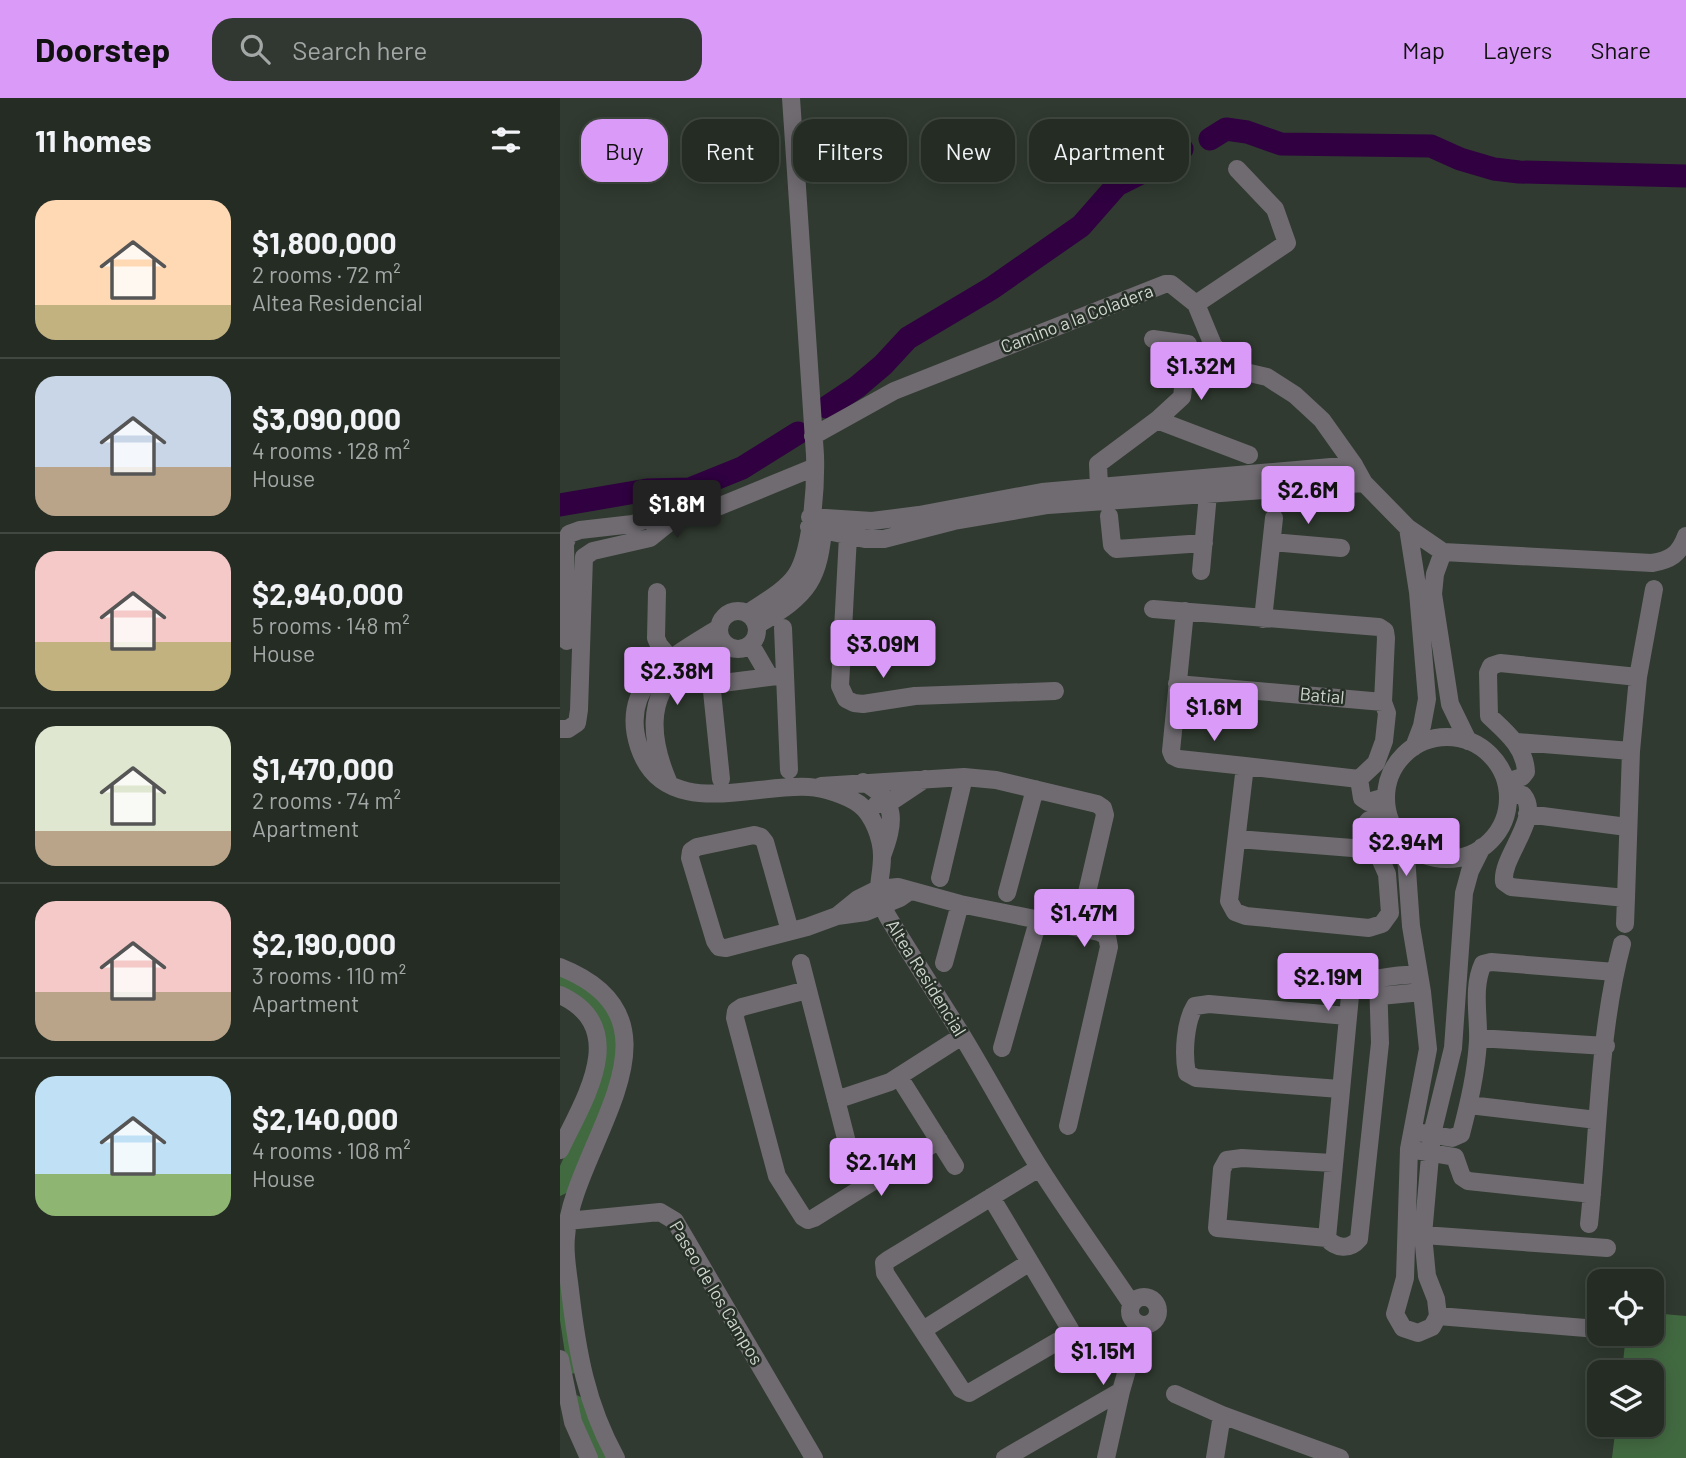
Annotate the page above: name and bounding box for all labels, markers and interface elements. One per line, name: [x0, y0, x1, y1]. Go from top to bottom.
search box: [212, 18, 702, 81]
text: Doorstep: [35, 29, 170, 69]
icon: search: [236, 30, 274, 68]
text: Search here: [292, 34, 427, 65]
text: Map: [1402, 35, 1445, 64]
text: Layers: [1483, 35, 1552, 64]
text: Share: [1590, 35, 1651, 64]
chip: Buy: [581, 119, 668, 182]
chip: Rent: [682, 119, 779, 182]
chip: Filters: [793, 119, 907, 182]
chip: New: [921, 119, 1015, 182]
chip: Apartment: [1029, 119, 1189, 182]
icon: filters: [487, 121, 525, 159]
text: 11 homes: [35, 122, 152, 158]
text: $1,800,000: [252, 224, 397, 260]
icon: home: [91, 228, 175, 312]
text: 2 rooms · 72 m²: [252, 260, 401, 288]
street label: Camino a la Coladera: [997, 279, 1156, 357]
text: Altea Residencial: [252, 288, 423, 316]
pin: $1.32M: [1144, 342, 1258, 402]
text: $1.32M: [1166, 351, 1236, 379]
text: $3,090,000: [252, 400, 401, 436]
icon: home: [91, 404, 175, 488]
text: 4 rooms · 128 m²: [252, 436, 410, 464]
text: House: [252, 464, 315, 492]
pin: $2.6M: [1259, 466, 1357, 526]
text: $2.6M: [1277, 475, 1339, 503]
pin: $1.8M: [628, 480, 726, 540]
text: $1.8M: [649, 489, 705, 517]
text: $2,940,000: [252, 575, 404, 611]
icon: home: [91, 579, 175, 663]
text: 5 rooms · 148 m²: [252, 611, 410, 639]
pin: $3.09M: [826, 620, 940, 680]
text: $3.09M: [847, 629, 919, 657]
text: House: [252, 639, 315, 667]
pin: $2.38M: [620, 648, 734, 707]
text: $2.38M: [640, 656, 714, 684]
street label: Batial: [1299, 682, 1345, 708]
pin: $1.6M: [1165, 684, 1263, 743]
text: $1.6M: [1186, 692, 1242, 720]
text: $1,470,000: [252, 750, 394, 786]
icon: home: [91, 754, 175, 838]
text: 2 rooms · 74 m²: [252, 786, 401, 814]
text: Apartment: [252, 814, 359, 842]
pin: $2.94M: [1349, 818, 1463, 878]
text: $2.94M: [1369, 827, 1443, 855]
pin: $1.47M: [1027, 890, 1141, 949]
text: $1.47M: [1050, 898, 1118, 926]
street label: Altea Residencial: [882, 915, 972, 1040]
text: $2,190,000: [252, 925, 396, 961]
icon: home: [91, 929, 175, 1013]
pin: $2.19M: [1271, 954, 1385, 1013]
text: 3 rooms · 110 m²: [252, 961, 406, 989]
text: $2.19M: [1293, 962, 1363, 990]
text: Apartment: [252, 989, 359, 1017]
text: $2,140,000: [252, 1100, 398, 1136]
icon: home: [91, 1104, 175, 1188]
text: 4 rooms · 108 m²: [252, 1136, 411, 1164]
pin: $2.14M: [824, 1138, 938, 1198]
text: $2.14M: [846, 1147, 916, 1175]
text: House: [252, 1164, 315, 1192]
street label: Paseo de los Campos: [665, 1217, 768, 1368]
map controls: [1587, 1269, 1664, 1437]
button: locate: [1587, 1269, 1664, 1346]
pin: $1.15M: [1046, 1328, 1160, 1387]
text: $1.15M: [1071, 1336, 1135, 1364]
button: layers: [1587, 1360, 1664, 1437]

